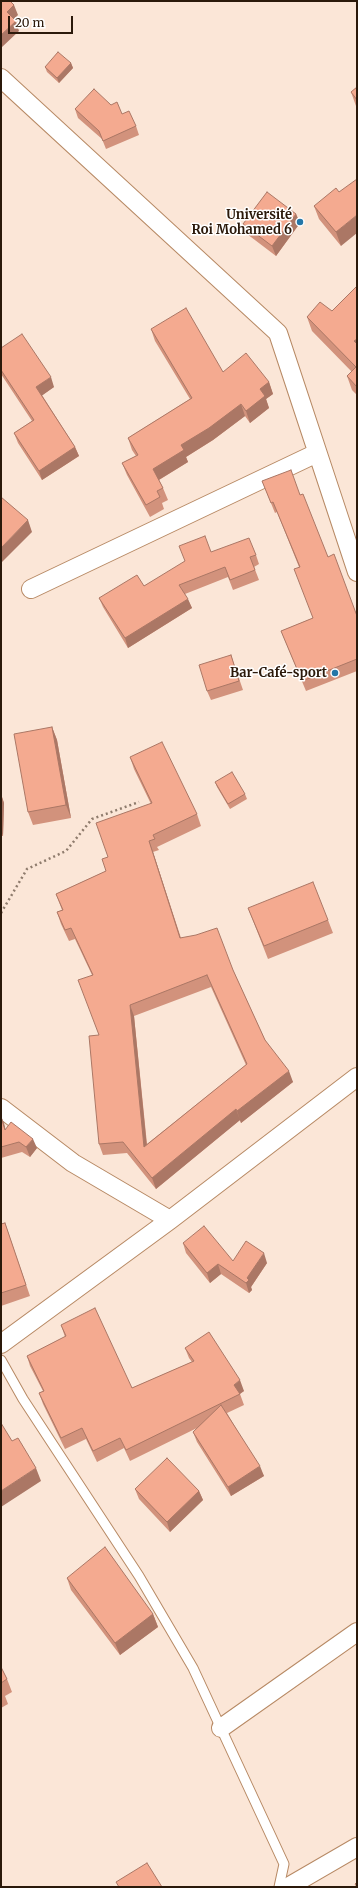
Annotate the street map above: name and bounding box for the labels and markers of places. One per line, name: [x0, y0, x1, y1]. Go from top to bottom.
place label: Université Roi Mohamed 6: [191, 207, 292, 238]
marker: Université Roi Mohamed 6: [295, 217, 305, 227]
place label: Bar-Café-sport: [230, 665, 327, 681]
marker: Bar-Café-sport: [330, 668, 340, 678]

